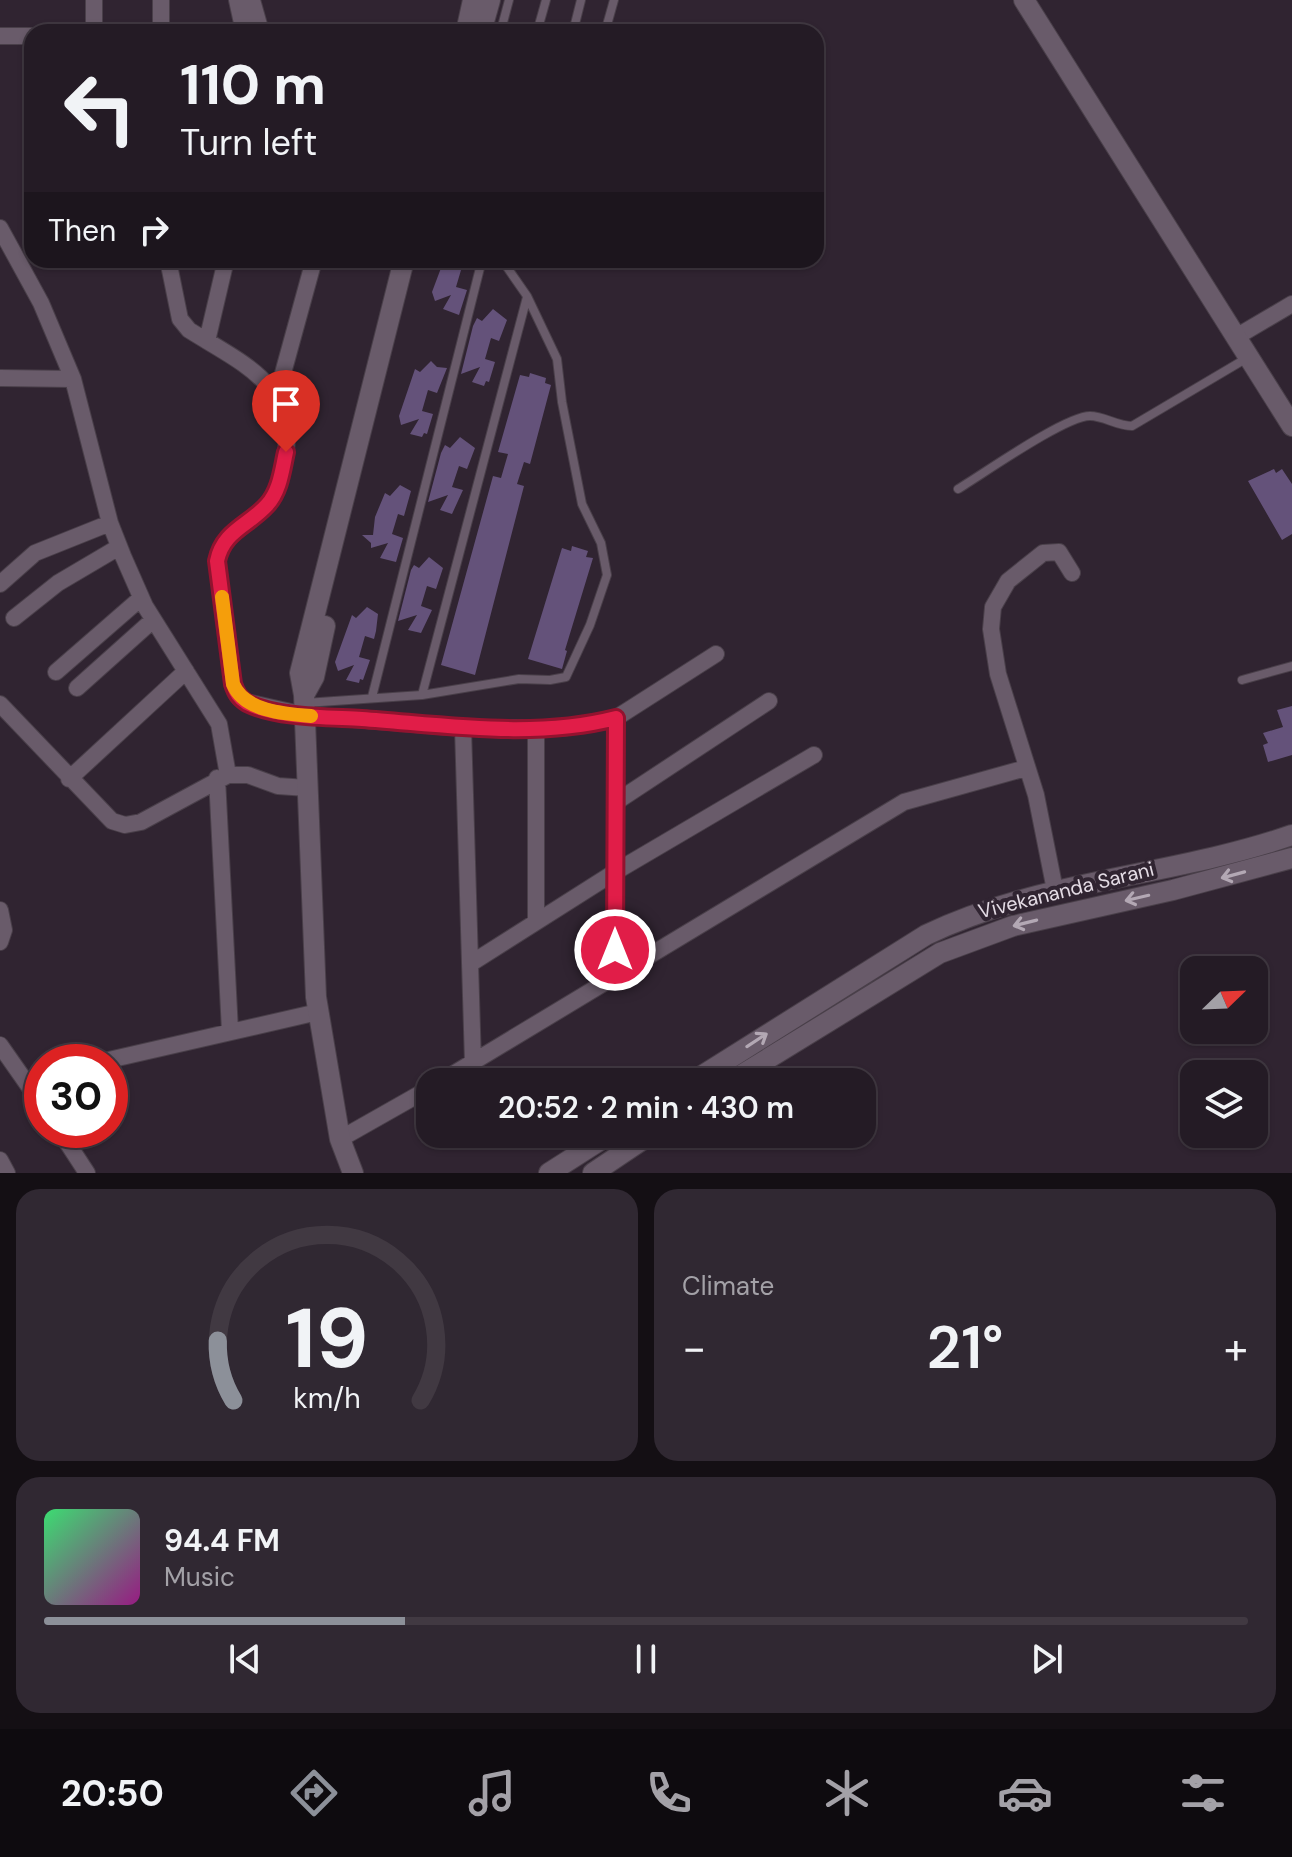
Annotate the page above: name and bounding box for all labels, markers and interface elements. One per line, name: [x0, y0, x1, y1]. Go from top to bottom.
text: 110 m: [180, 48, 326, 121]
icon: left: [48, 56, 152, 160]
text: Turn left: [180, 119, 317, 166]
icon: right: [132, 208, 176, 252]
text: Then: [48, 211, 116, 250]
pin: [252, 370, 320, 452]
icon: arrive: [264, 382, 308, 426]
street label: Vivekananda Sarani: [975, 856, 1157, 924]
one-way arrow: [1220, 868, 1246, 883]
one-way arrow: [1125, 891, 1151, 906]
position arrow: [573, 908, 657, 992]
one-way arrow: [1013, 916, 1038, 931]
north arrow: [1180, 956, 1268, 1044]
map controls: [1180, 956, 1268, 1148]
one-way arrow: [745, 1032, 768, 1048]
speed limit sign: 30: [24, 1044, 128, 1148]
button: layers: [1180, 1060, 1268, 1148]
text: 20:52 · 2 min · 430 m: [498, 1088, 794, 1127]
text: Climate: [682, 1269, 774, 1303]
text: 19: [285, 1284, 369, 1393]
text: 21°: [927, 1308, 1003, 1387]
text: −: [682, 1319, 706, 1377]
text: +: [1224, 1319, 1248, 1377]
text: km/h: [293, 1380, 361, 1417]
text: 94.4 FM: [164, 1521, 280, 1560]
text: Music: [164, 1560, 235, 1594]
icon: previous: [223, 1637, 267, 1681]
icon: pause: [624, 1637, 668, 1681]
icon: next: [1025, 1637, 1069, 1681]
icon: directions: [286, 1765, 342, 1821]
icon: music: [464, 1765, 520, 1821]
icon: phone: [641, 1765, 697, 1821]
icon: climate: [819, 1765, 875, 1821]
icon: car: [997, 1765, 1053, 1821]
icon: filters: [1175, 1765, 1231, 1821]
text: 20:50: [61, 1770, 164, 1817]

